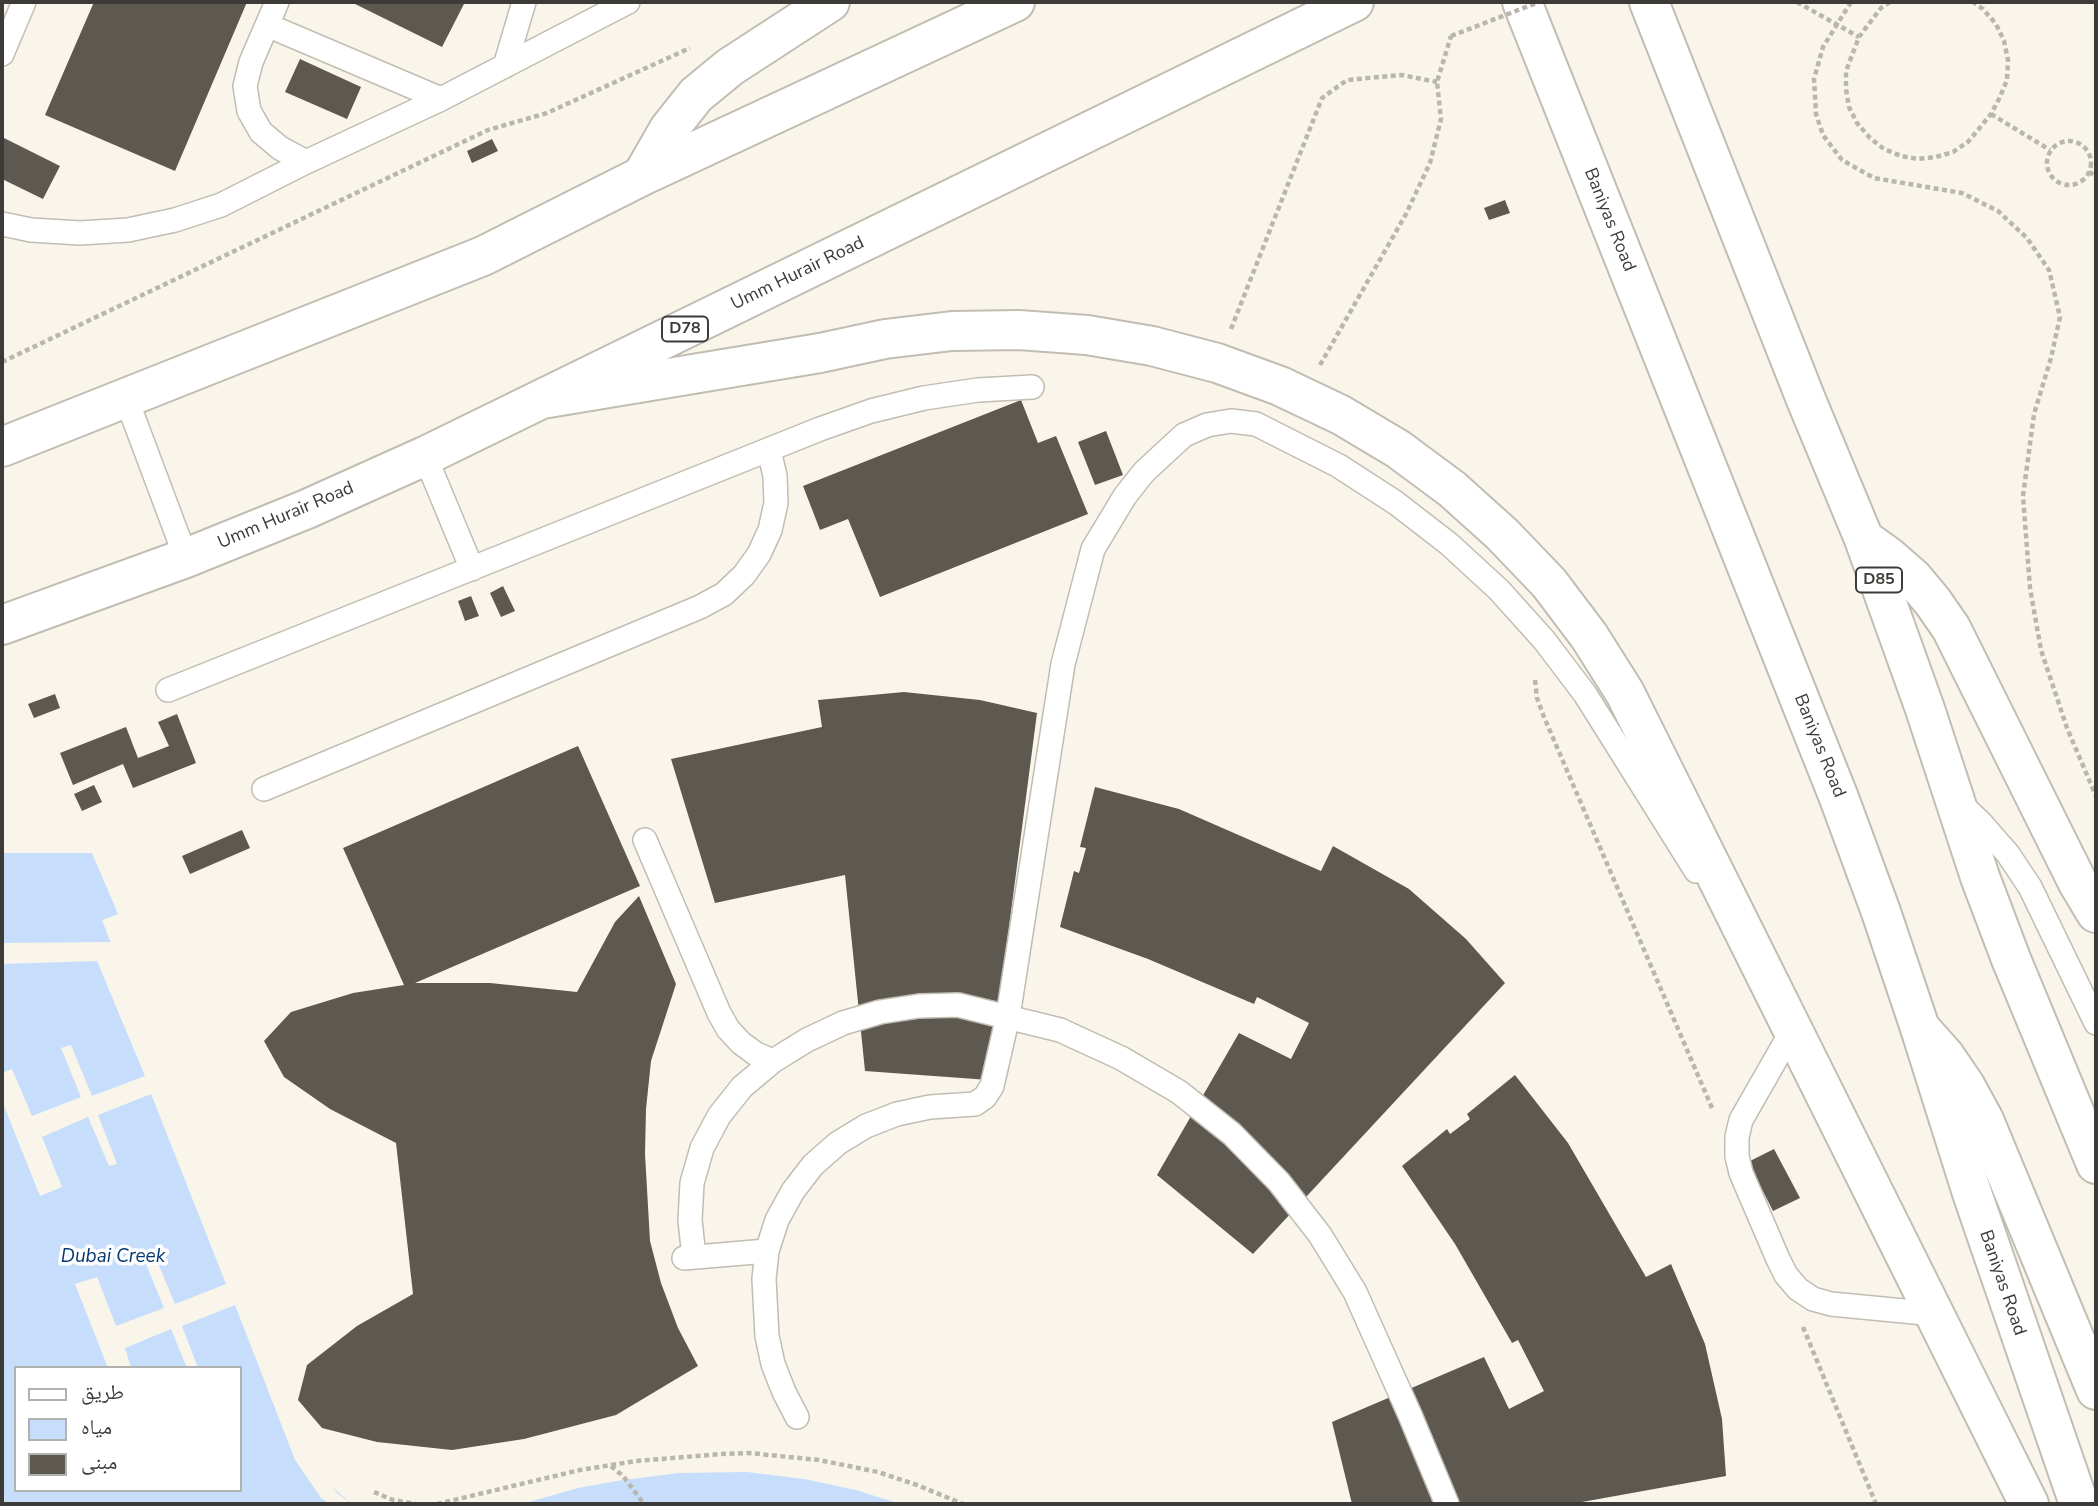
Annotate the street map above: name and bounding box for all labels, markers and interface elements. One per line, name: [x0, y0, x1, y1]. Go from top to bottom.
street label: Baniyas Road: [1578, 165, 1640, 275]
street label: Umm Hurair Road: [728, 232, 868, 316]
road number: D78: [662, 316, 708, 342]
street label: Umm Hurair Road: [215, 478, 357, 554]
road number: D85: [1856, 568, 1902, 593]
street label: Baniyas Road: [1788, 691, 1850, 801]
street label: Baniyas Road: [1974, 1228, 2030, 1338]
water label: Dubai Creek: [61, 1246, 165, 1268]
legend: [14, 1366, 242, 1492]
text: طريق: [81, 1378, 124, 1406]
text: مياه: [81, 1413, 112, 1441]
text: مبنى: [81, 1448, 117, 1476]

